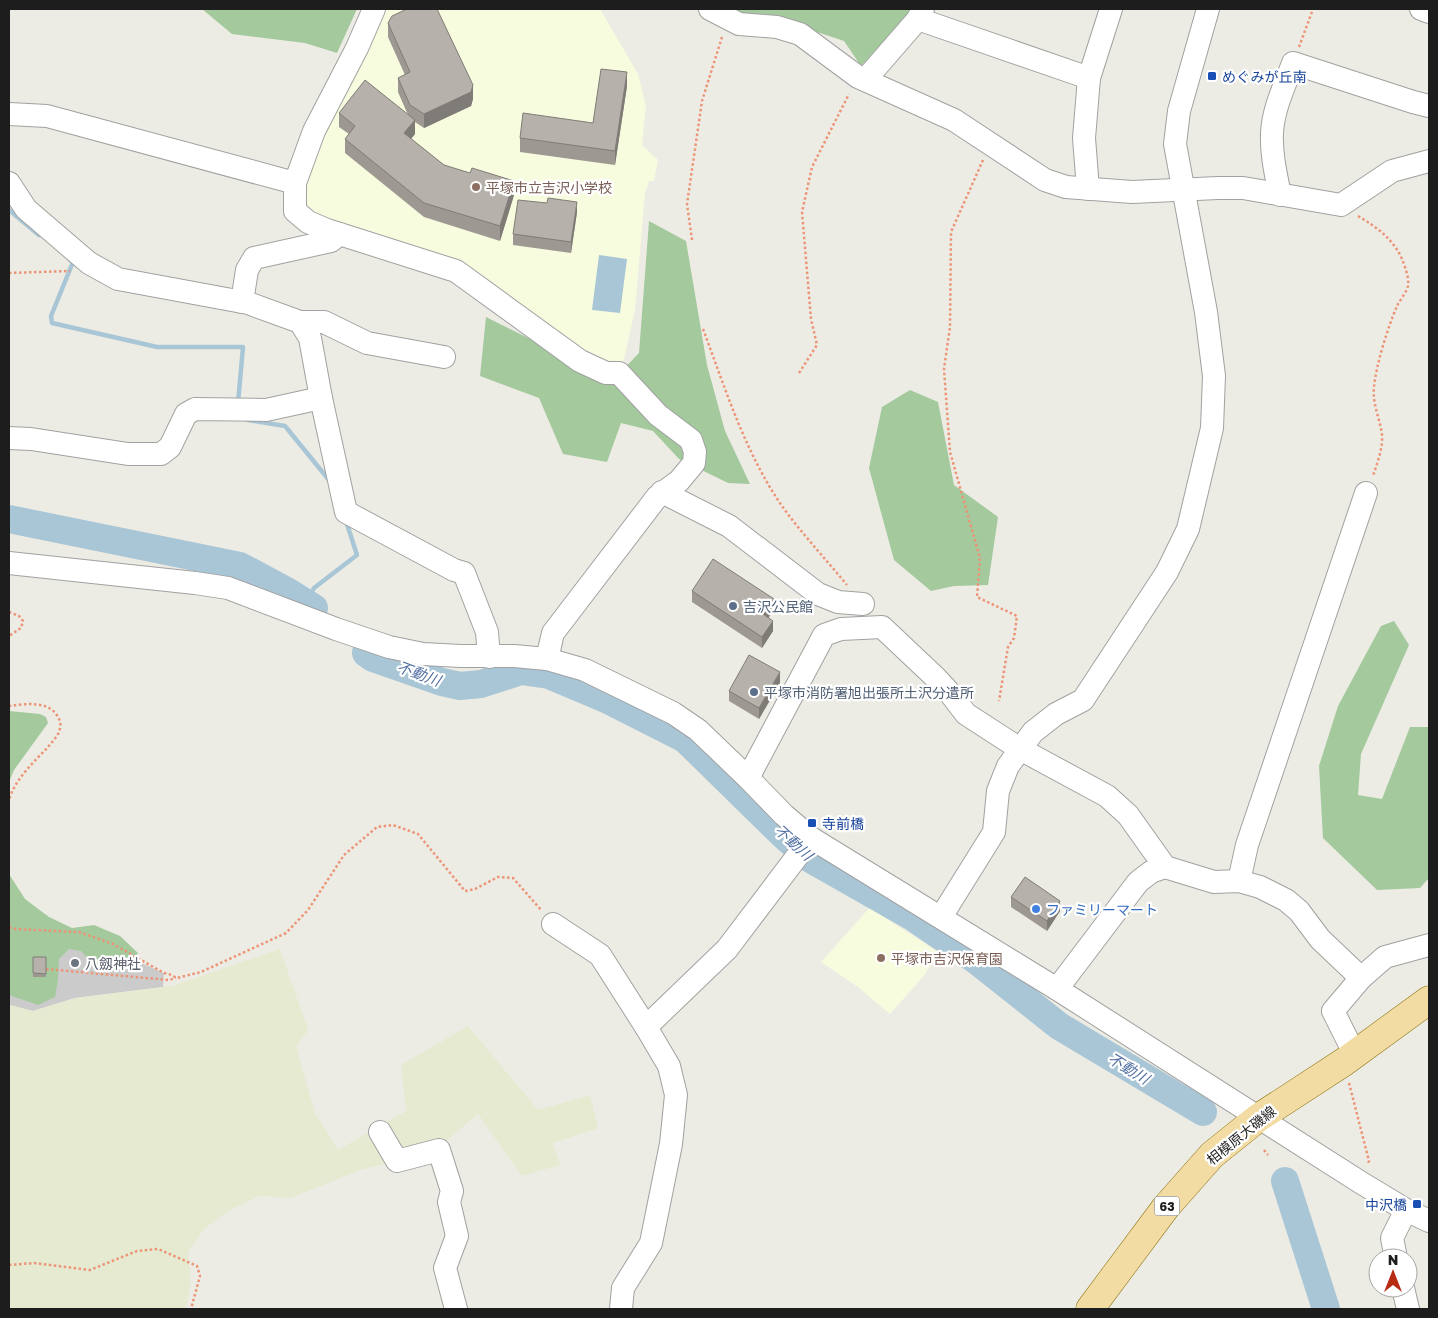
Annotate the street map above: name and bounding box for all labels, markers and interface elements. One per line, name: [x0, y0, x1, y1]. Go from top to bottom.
place label: めぐみが丘南: [1222, 68, 1306, 85]
marker: めぐみが丘南: [1206, 70, 1218, 82]
place label: 平塚市立吉沢小学校: [486, 179, 612, 196]
marker: 平塚市立吉沢小学校: [470, 181, 482, 193]
place label: 吉沢公民館: [743, 598, 813, 615]
marker: 吉沢公民館: [727, 600, 739, 612]
water label: 不動川: [395, 657, 445, 690]
place label: 平塚市消防署旭出張所土沢分遣所: [764, 684, 974, 701]
marker: 平塚市消防署旭出張所土沢分遣所: [748, 686, 760, 698]
place label: 寺前橋: [822, 815, 864, 832]
marker: 寺前橋: [806, 817, 818, 829]
water label: 不動川: [771, 820, 818, 865]
place label: ファミリーマート: [1046, 901, 1158, 918]
marker: ファミリーマート: [1030, 903, 1042, 915]
place label: 平塚市吉沢保育園: [891, 950, 1003, 967]
marker: 平塚市吉沢保育園: [875, 952, 887, 964]
place label: 八劔神社: [85, 955, 141, 972]
marker: 八劔神社: [69, 957, 81, 969]
water label: 不動川: [1105, 1049, 1155, 1088]
street label: 相模原大磯線: [1203, 1102, 1279, 1168]
road number: 63: [1154, 1196, 1180, 1216]
place label: 中沢橋: [1365, 1196, 1407, 1213]
marker: 中沢橋: [1411, 1198, 1423, 1210]
north arrow: [1368, 1248, 1418, 1298]
text: N: [1388, 1251, 1398, 1268]

